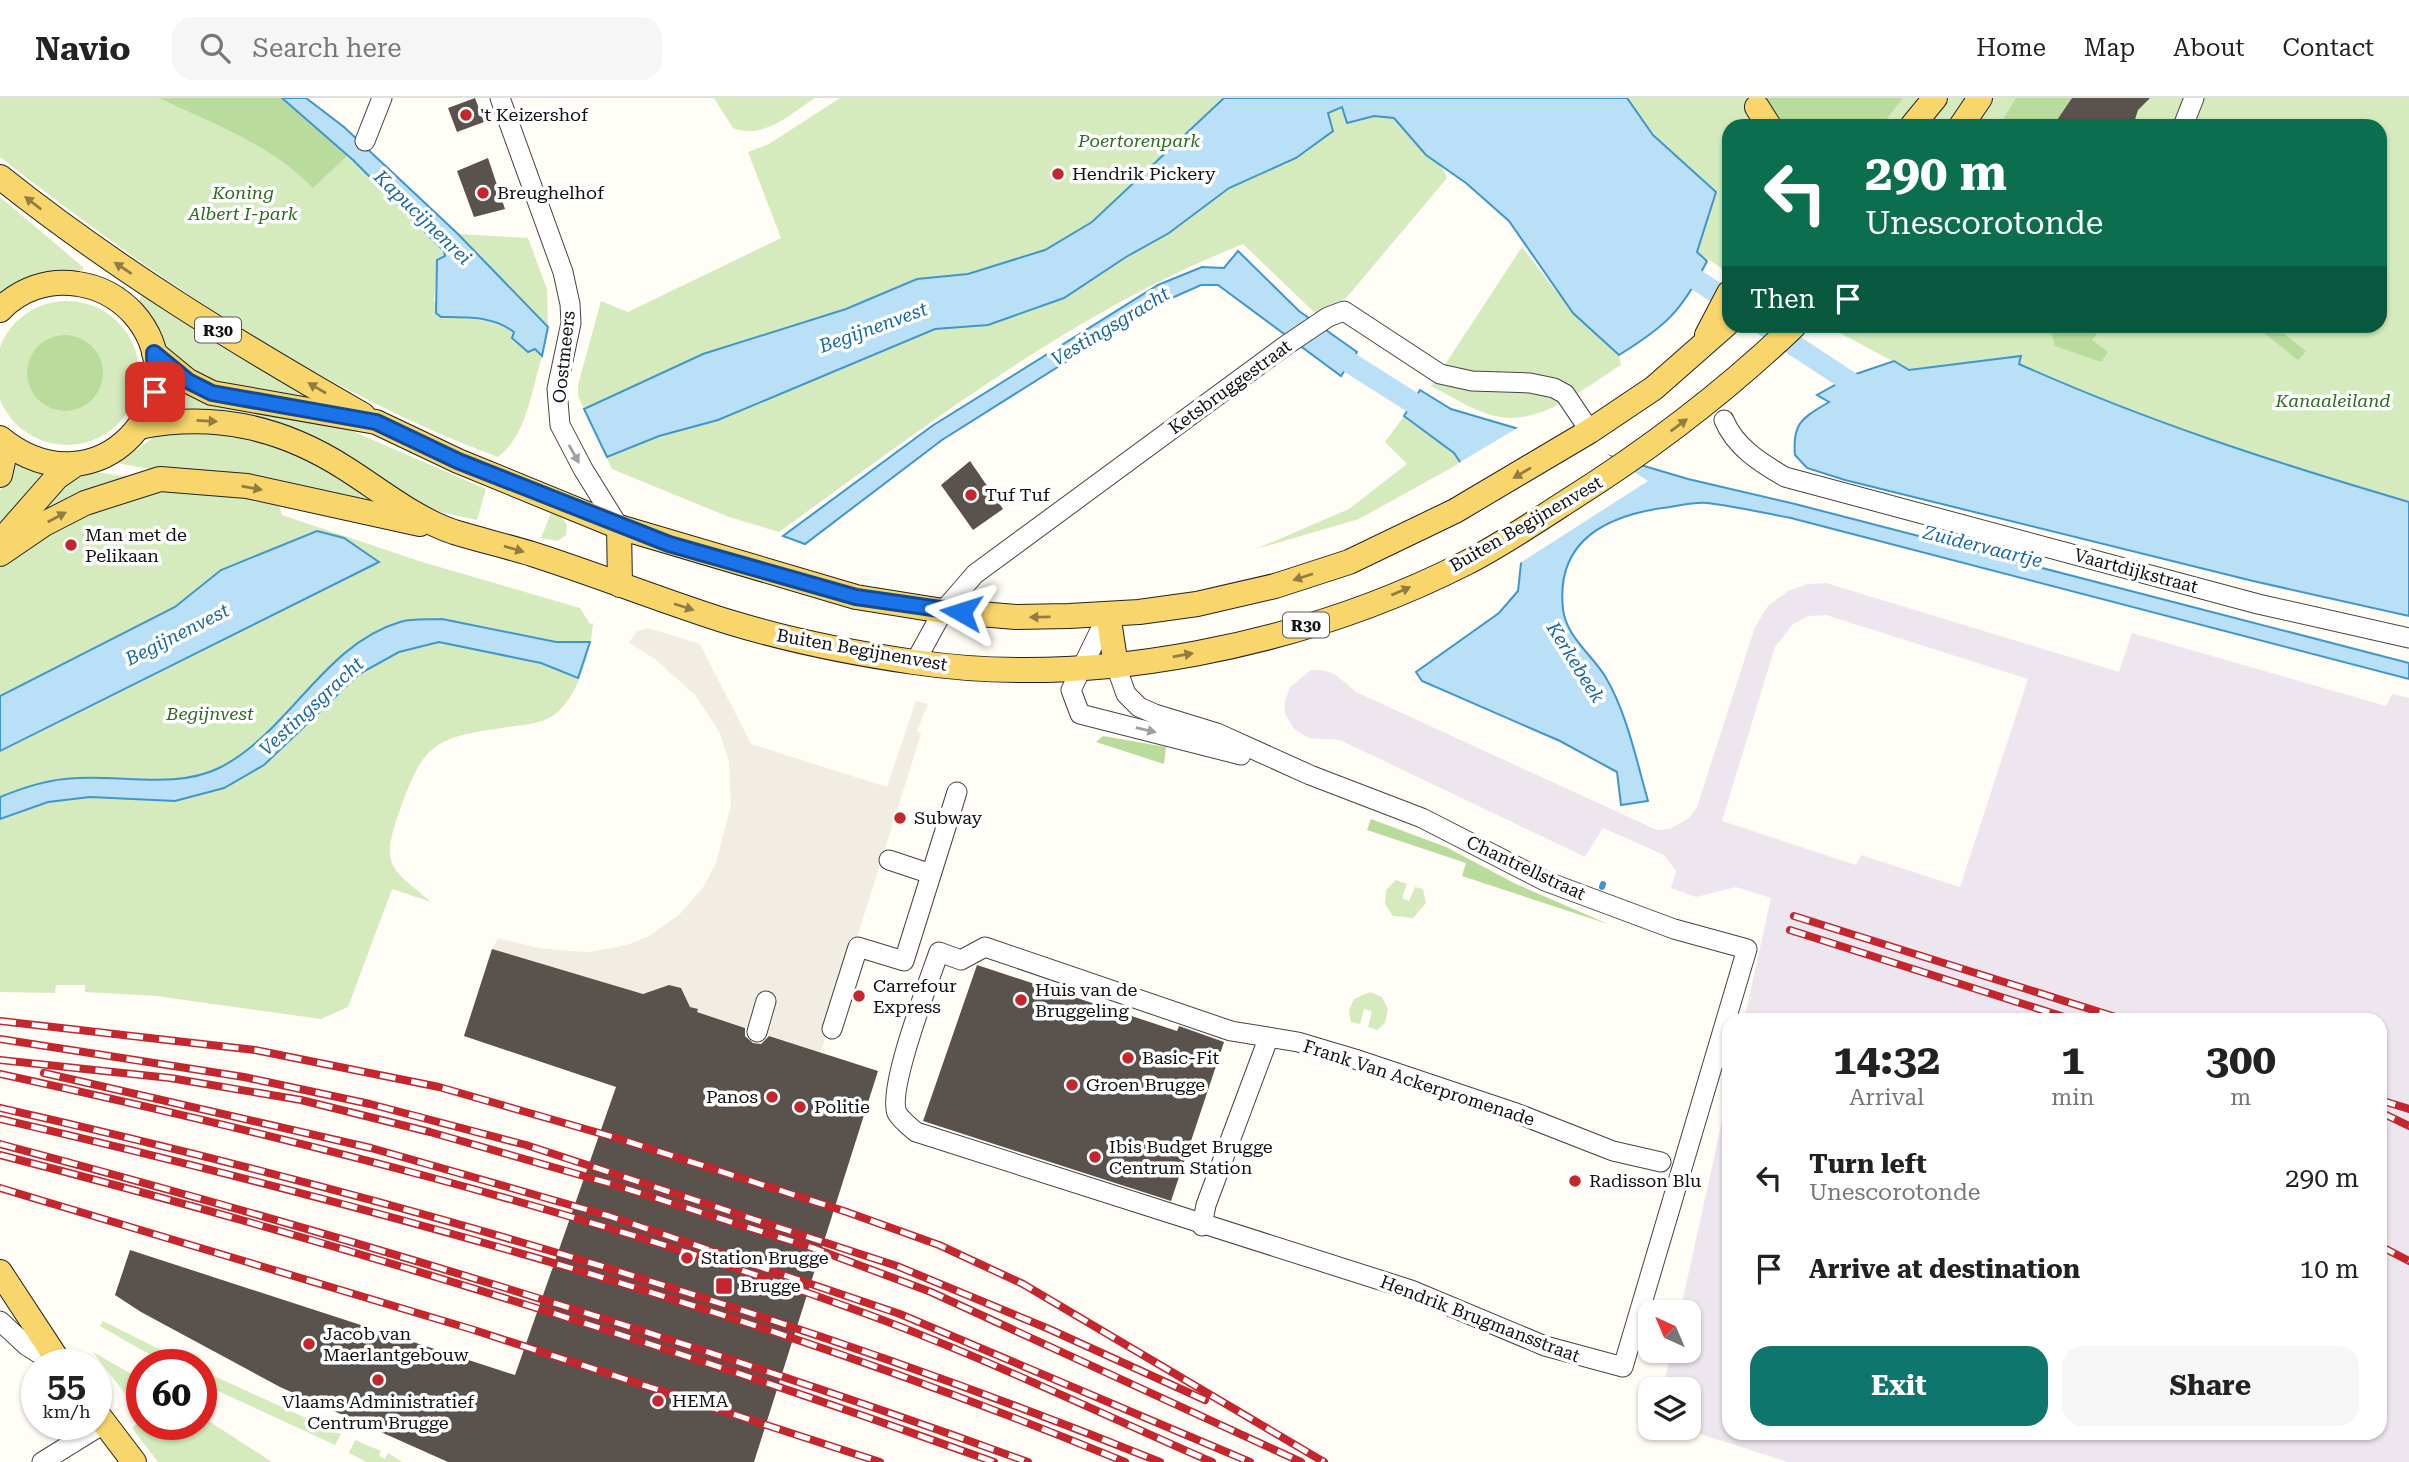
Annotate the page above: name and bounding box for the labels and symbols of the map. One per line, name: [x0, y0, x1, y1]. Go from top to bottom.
place label: 't Keizershof: [480, 104, 589, 125]
marker: 't Keizershof: [458, 107, 474, 123]
park label: Poertorenpark: [1077, 130, 1200, 151]
place label: Hendrik Pickery: [1072, 163, 1216, 184]
water label: Kapucijnenrei: [369, 165, 476, 269]
marker: Hendrik Pickery: [1050, 166, 1066, 182]
park label: Koning Albert I-park: [187, 182, 298, 224]
place label: Breughelhof: [497, 182, 605, 203]
marker: Breughelhof: [475, 185, 491, 201]
one-way arrow: [24, 196, 42, 211]
one-way arrow: [114, 262, 133, 275]
water label: Vestingsgracht: [1047, 282, 1174, 371]
water label: Begijnenvest: [815, 297, 930, 358]
street label: Oostmeers: [548, 310, 579, 404]
road number: R30: [195, 318, 241, 342]
street label: Ketsbruggestraat: [1164, 335, 1295, 438]
pin: [125, 362, 185, 422]
one-way arrow: [307, 382, 326, 394]
park label: Kanaaleiland: [2274, 390, 2391, 411]
one-way arrow: [196, 415, 218, 426]
one-way arrow: [1670, 419, 1688, 433]
one-way arrow: [568, 444, 580, 463]
one-way arrow: [1512, 466, 1531, 479]
street label: Buiten Begijnenvest: [1446, 471, 1606, 576]
one-way arrow: [241, 482, 263, 493]
place label: Tuf Tuf: [985, 484, 1051, 505]
marker: Tuf Tuf: [963, 487, 979, 503]
one-way arrow: [47, 511, 67, 523]
water label: Zuidervaartje: [1920, 520, 2045, 572]
place label: Man met de Pelikaan: [85, 524, 187, 566]
marker: Man met de Pelikaan: [63, 537, 79, 553]
one-way arrow: [503, 544, 525, 555]
street label: Vaartdijkstraat: [2072, 544, 2201, 597]
one-way arrow: [1292, 572, 1313, 583]
position arrow: [924, 575, 998, 649]
one-way arrow: [1390, 585, 1411, 596]
water label: Begijnenvest: [121, 598, 233, 671]
one-way arrow: [674, 603, 695, 613]
one-way arrow: [1029, 611, 1051, 623]
road number: R30: [1283, 612, 1329, 638]
water label: Kerkebeek: [1541, 617, 1610, 707]
street label: Buiten Begijnenvest: [775, 624, 949, 675]
one-way arrow: [1172, 649, 1194, 660]
water label: Vestingsgracht: [254, 652, 368, 760]
park label: Begijnvest: [165, 703, 254, 724]
one-way arrow: [1135, 724, 1157, 735]
place label: Subway: [914, 807, 983, 828]
marker: Subway: [892, 810, 908, 826]
street label: Chantrellstraat: [1463, 831, 1589, 904]
place label: Carrefour Express: [873, 975, 957, 1017]
place label: Huis van de Bruggeling: [1035, 979, 1138, 1021]
marker: Carrefour Express: [851, 988, 867, 1004]
marker: Huis van de Bruggeling: [1013, 992, 1029, 1008]
street label: Frank Van Ackerpromenade: [1301, 1035, 1538, 1130]
place label: Basic-Fit: [1142, 1047, 1220, 1068]
marker: Basic-Fit: [1120, 1050, 1136, 1066]
place label: Groen Brugge: [1086, 1074, 1205, 1095]
marker: Groen Brugge: [1064, 1077, 1080, 1093]
place label: Panos: [706, 1086, 758, 1107]
marker: Panos: [764, 1089, 780, 1105]
place label: Politie: [814, 1096, 870, 1117]
marker: Politie: [792, 1099, 808, 1115]
place label: Ibis Budget Brugge Centrum Station: [1109, 1136, 1273, 1178]
marker: Ibis Budget Brugge Centrum Station: [1087, 1149, 1103, 1165]
place label: Radisson Blu: [1589, 1170, 1701, 1191]
marker: Radisson Blu: [1567, 1173, 1583, 1189]
place label: Station Brugge: [701, 1247, 829, 1268]
marker: Station Brugge: [679, 1250, 695, 1266]
street label: Hendrik Brugmansstraat: [1377, 1271, 1583, 1367]
place label: Brugge: [740, 1275, 801, 1296]
marker: Brugge: [714, 1276, 734, 1296]
north arrow: [1638, 1300, 1701, 1363]
place label: Jacob van Maerlantgebouw: [323, 1323, 469, 1365]
marker: Jacob van Maerlantgebouw: [301, 1336, 317, 1352]
speed limit sign: 60: [126, 1349, 217, 1440]
marker: Vlaams Administratief Centrum Brugge: [370, 1372, 386, 1388]
place label: HEMA: [672, 1390, 729, 1411]
place label: Vlaams Administratief Centrum Brugge: [282, 1391, 475, 1433]
marker: HEMA: [650, 1393, 666, 1409]

